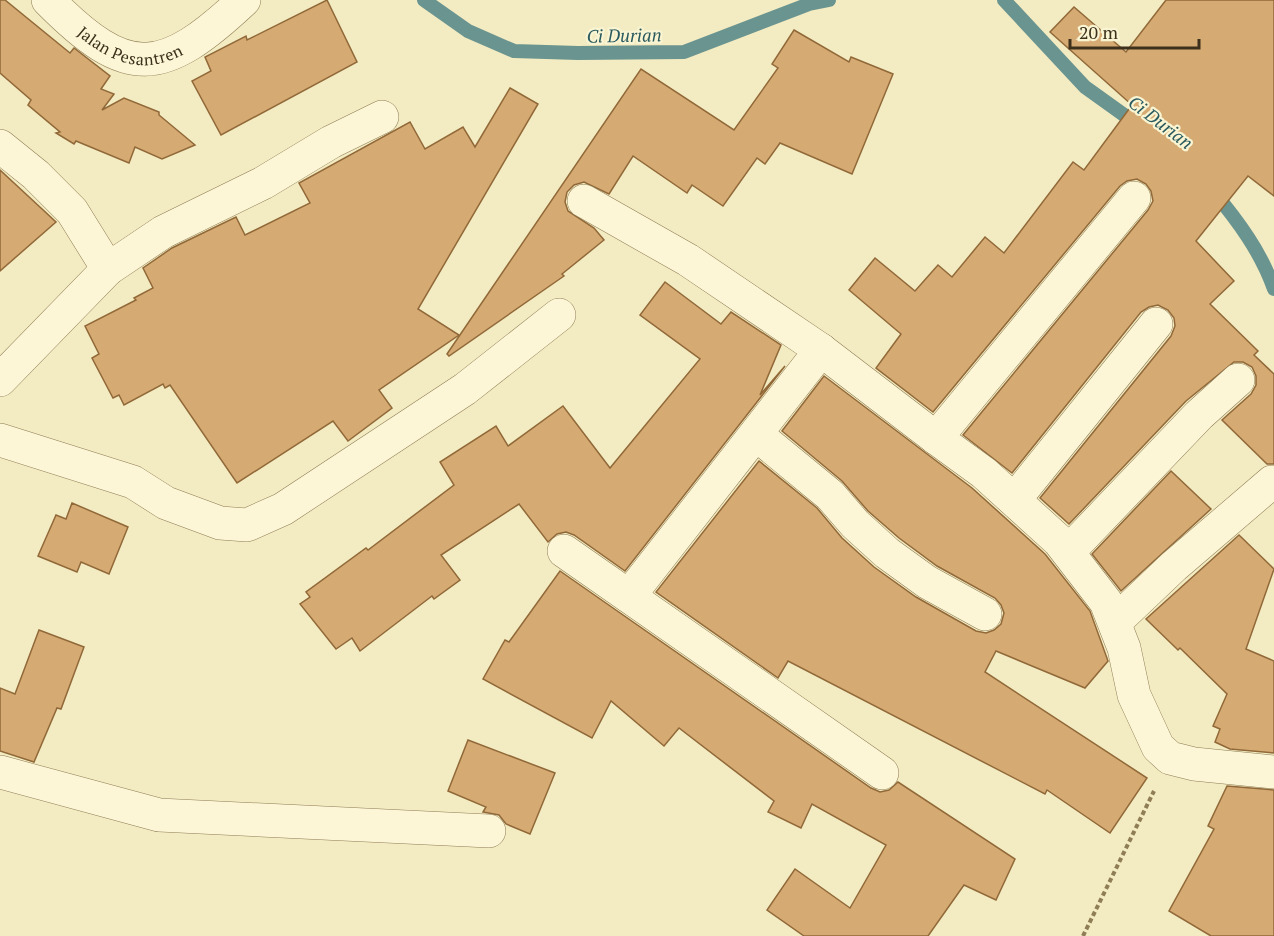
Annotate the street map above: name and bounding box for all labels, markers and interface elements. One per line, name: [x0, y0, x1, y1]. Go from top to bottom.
scale bar: [1070, 12, 1199, 50]
text: 20 m: [1079, 20, 1119, 44]
street label: Jalan Pesantren: [73, 21, 186, 70]
water label: Ci Durian: [586, 22, 662, 48]
water label: Ci Durian: [1124, 90, 1198, 154]

